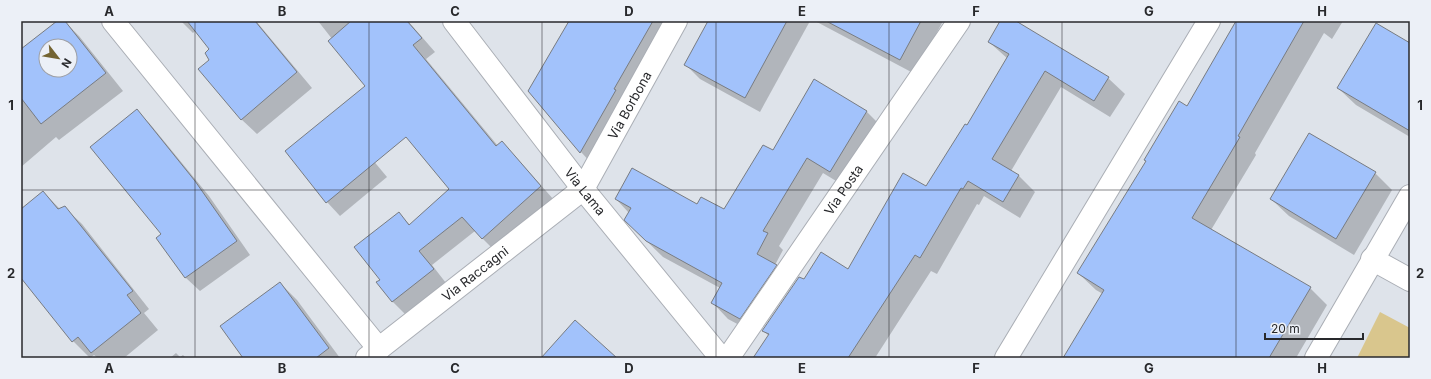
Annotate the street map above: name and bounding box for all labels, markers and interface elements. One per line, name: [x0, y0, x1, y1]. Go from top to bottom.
text: A: [104, 3, 114, 19]
text: B: [278, 3, 287, 19]
text: C: [450, 3, 460, 19]
text: D: [624, 3, 634, 19]
text: E: [798, 3, 806, 19]
text: F: [972, 3, 980, 19]
text: G: [1144, 3, 1154, 19]
text: H: [1317, 3, 1327, 19]
north arrow: [38, 38, 78, 78]
text: N: [58, 56, 75, 70]
street label: Via Borbona: [604, 68, 655, 142]
text: 1: [8, 97, 14, 113]
text: 1: [1417, 97, 1423, 113]
street label: Via Posta: [820, 161, 866, 218]
street label: Via Lama: [561, 164, 609, 218]
street label: Via Raccagni: [439, 243, 511, 304]
text: 2: [7, 265, 15, 281]
text: 2: [1416, 265, 1424, 281]
scale bar: [1265, 315, 1363, 341]
text: 20 m: [1271, 321, 1300, 336]
text: A: [104, 360, 114, 376]
text: B: [278, 360, 287, 376]
text: C: [450, 360, 460, 376]
text: D: [624, 360, 634, 376]
text: E: [798, 360, 806, 376]
text: F: [972, 360, 980, 376]
text: G: [1144, 360, 1154, 376]
text: H: [1317, 360, 1327, 376]

